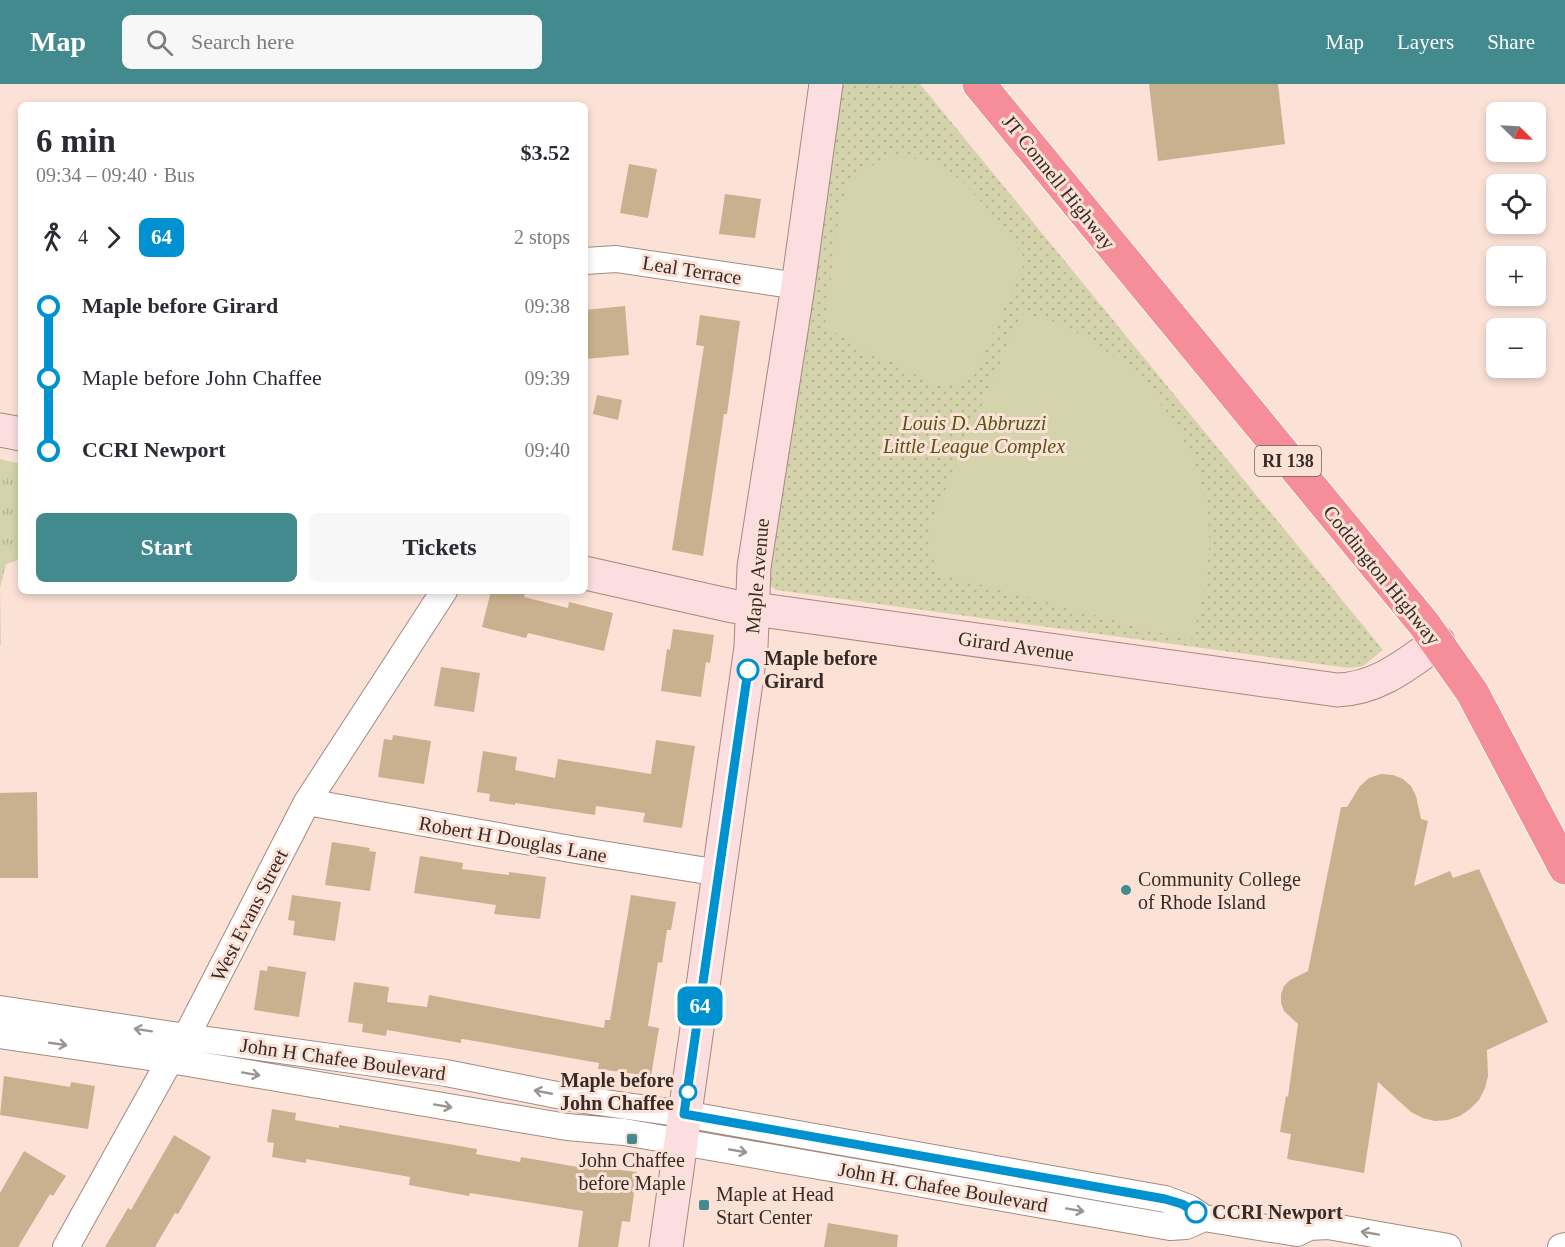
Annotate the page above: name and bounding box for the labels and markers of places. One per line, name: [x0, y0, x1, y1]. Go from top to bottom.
place label: Maple before Girard: [764, 647, 878, 692]
marker: Maple before Girard: [737, 659, 759, 681]
place label: Community College of Rhode Island: [1138, 868, 1301, 913]
marker: Community College of Rhode Island: [1119, 883, 1133, 897]
place label: Maple before John Chaffee: [560, 1069, 674, 1114]
marker: Maple before John Chaffee: [679, 1083, 697, 1101]
marker: John Chaffee before Maple: [625, 1132, 639, 1146]
place label: John Chaffee before Maple: [578, 1149, 686, 1195]
place label: Maple at Head Start Center: [716, 1183, 834, 1228]
marker: Maple at Head Start Center: [697, 1198, 711, 1212]
marker: CCRI Newport: [1185, 1201, 1207, 1223]
place label: CCRI Newport: [1212, 1201, 1343, 1224]

